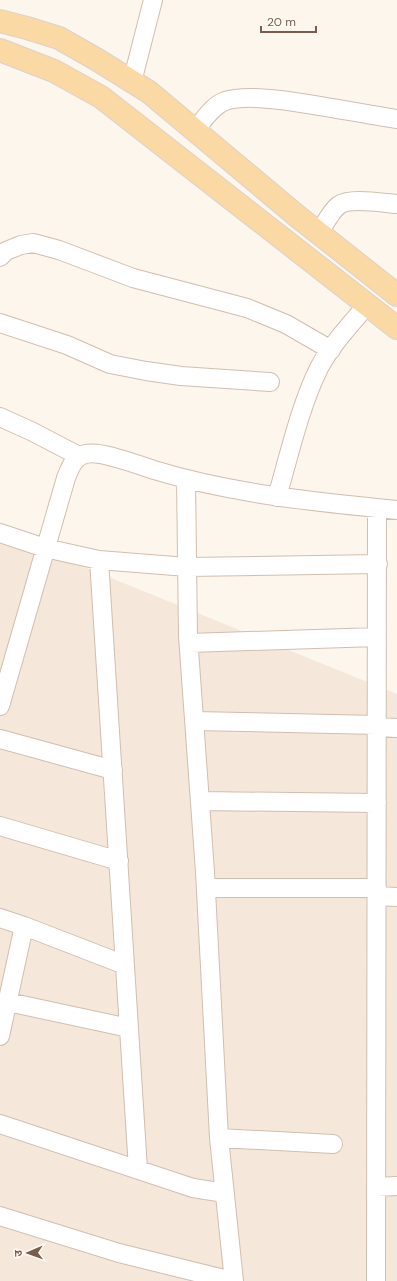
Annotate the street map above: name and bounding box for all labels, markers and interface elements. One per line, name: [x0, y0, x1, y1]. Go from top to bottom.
scale bar: [261, 8, 316, 34]
text: 20 m: [267, 14, 296, 30]
north arrow: [8, 1233, 48, 1273]
text: उ: [11, 1249, 25, 1257]

